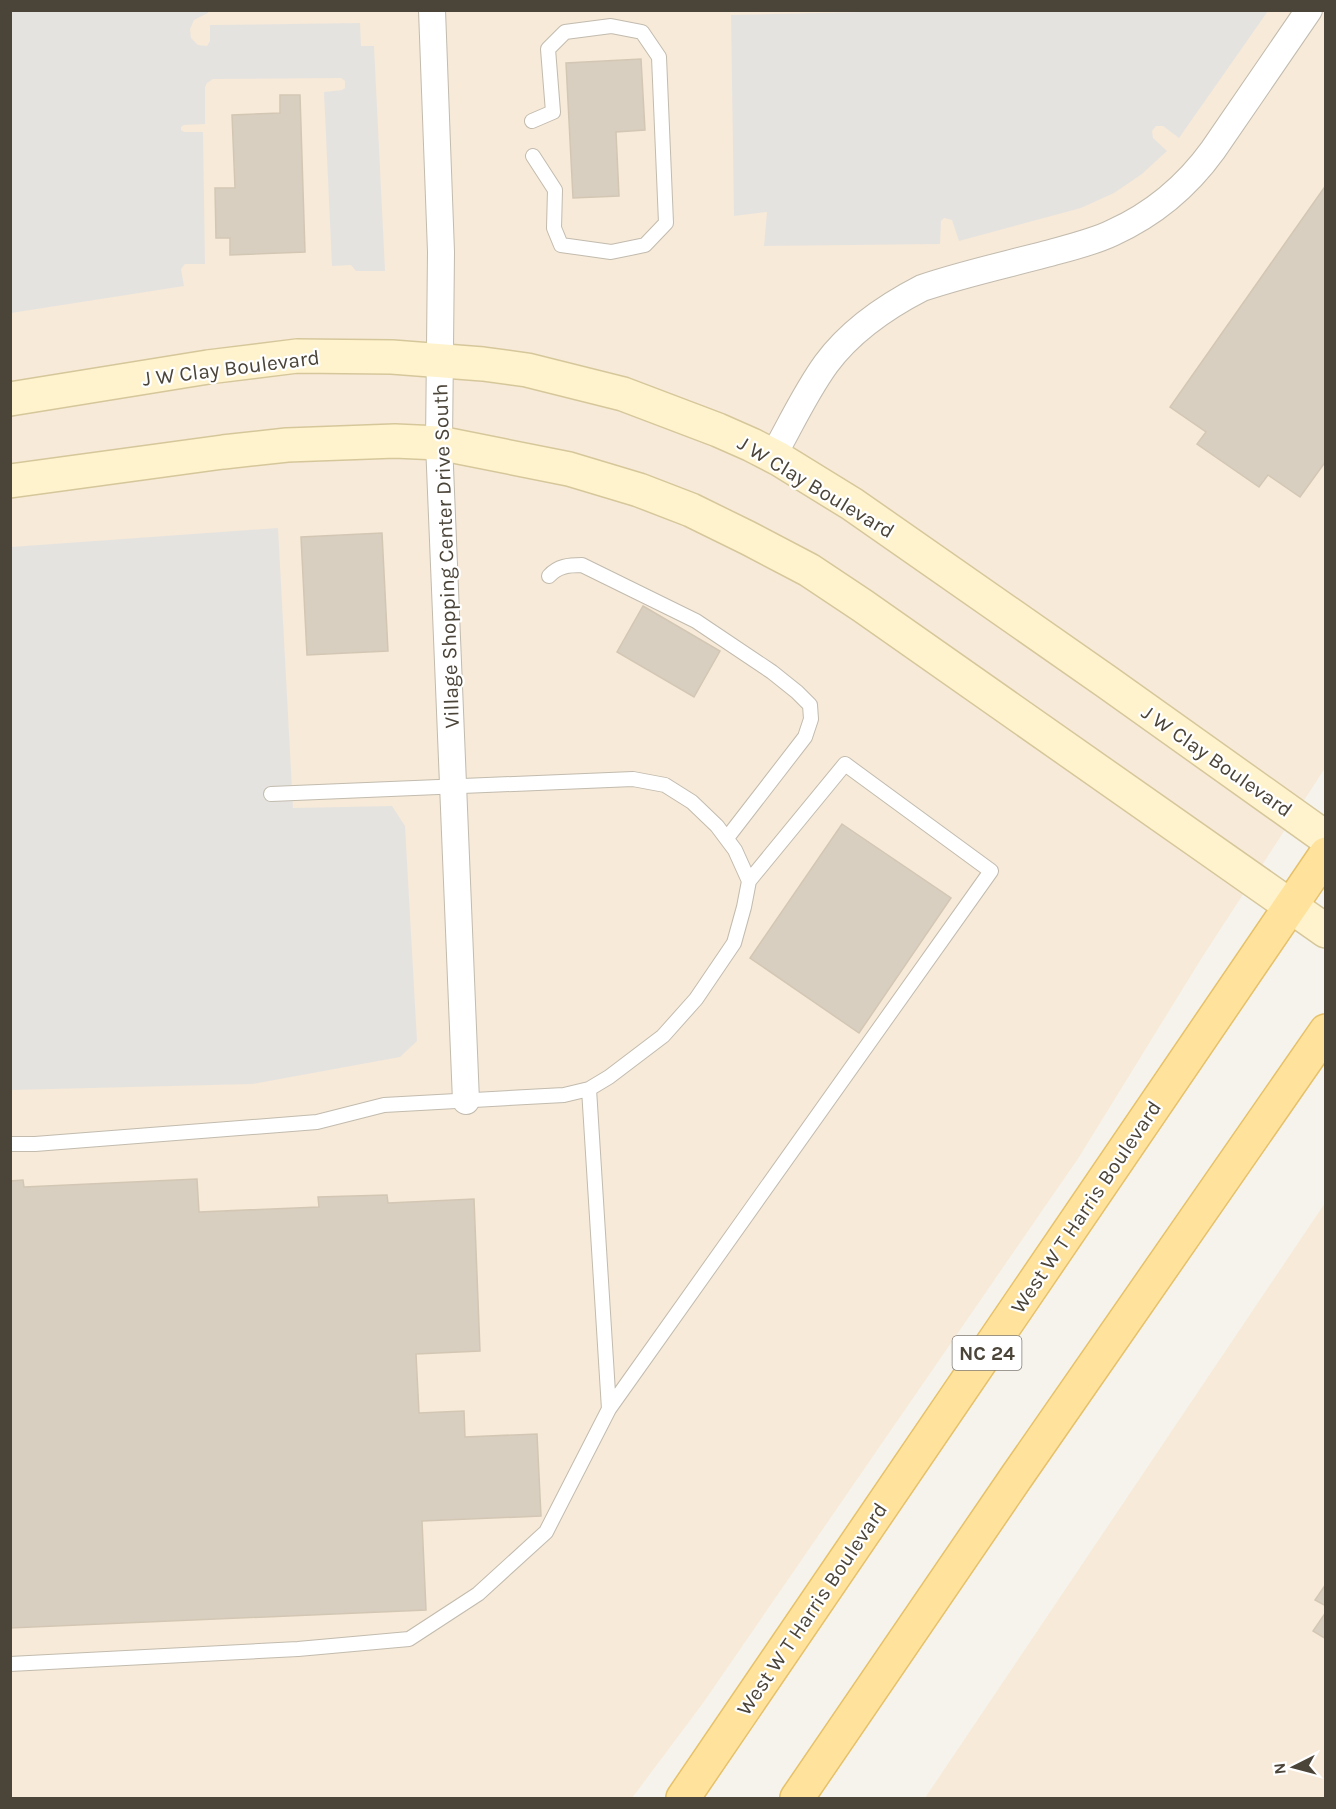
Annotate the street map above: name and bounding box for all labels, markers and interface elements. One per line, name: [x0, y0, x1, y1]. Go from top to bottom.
street label: J W Clay Boulevard: [141, 345, 321, 391]
street label: Village Shopping Center Drive South: [428, 383, 464, 729]
street label: J W Clay Boulevard: [733, 431, 899, 543]
street label: J W Clay Boulevard: [1137, 700, 1297, 822]
street label: West W T Harris Boulevard: [1006, 1096, 1166, 1318]
road number: NC 24: [952, 1336, 1022, 1370]
street label: West W T Harris Boulevard: [732, 1498, 892, 1720]
north arrow: [1264, 1737, 1324, 1797]
text: N: [1270, 1762, 1290, 1775]

